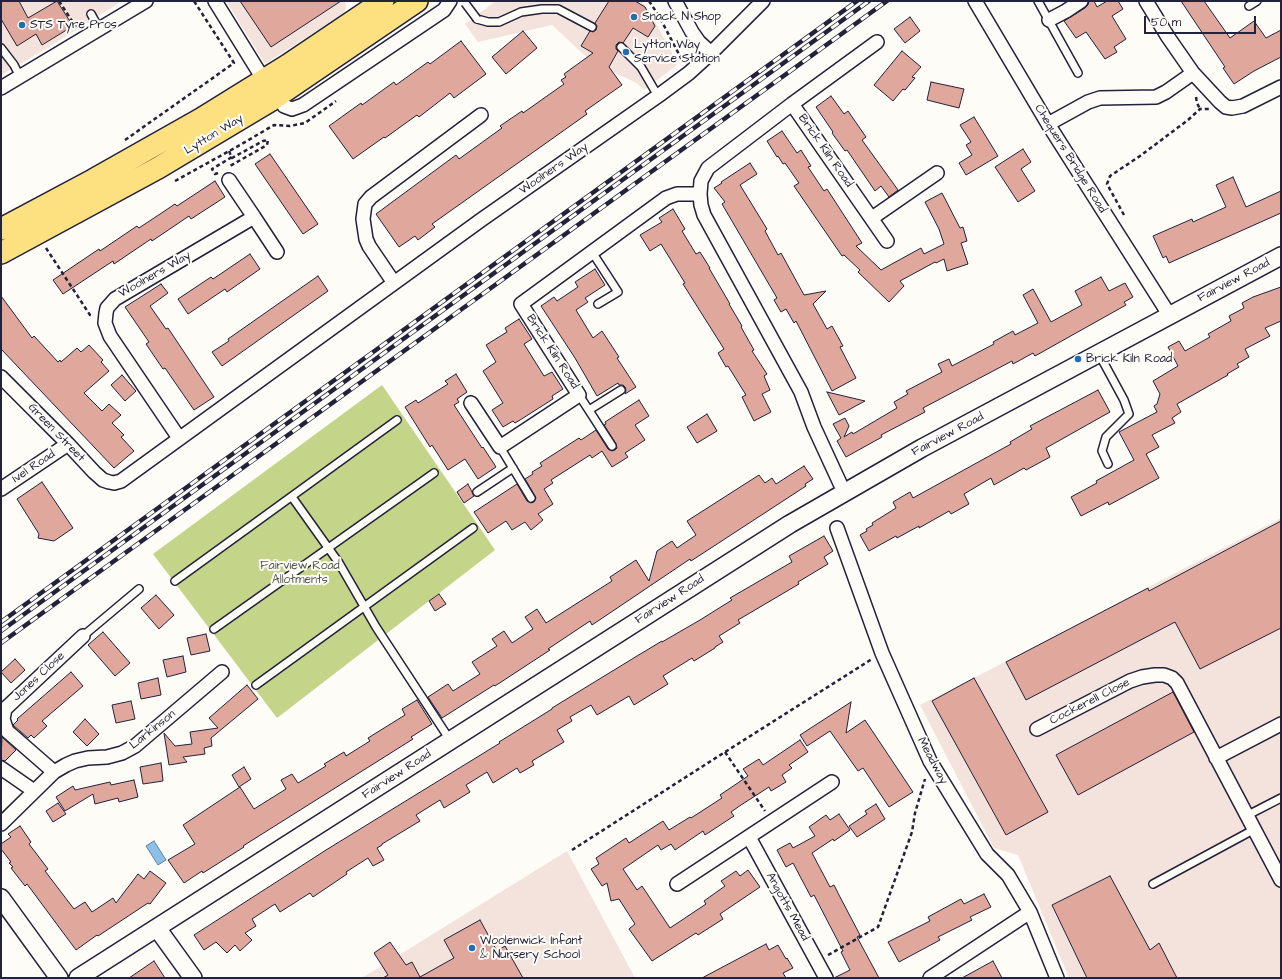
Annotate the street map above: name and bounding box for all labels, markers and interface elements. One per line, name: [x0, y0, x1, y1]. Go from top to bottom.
scale bar: [1146, 8, 1258, 34]
place label: Snack N Shop: [642, 10, 721, 24]
marker: Snack N Shop: [629, 12, 639, 22]
text: 50 m: [1151, 14, 1181, 31]
place label: STS Tyre Pros: [30, 18, 117, 32]
marker: STS Tyre Pros: [17, 20, 27, 30]
place label: Lytton Way Service Station: [634, 38, 720, 66]
marker: Lytton Way Service Station: [621, 47, 631, 57]
street label: Chequers Bridge Road: [1031, 102, 1109, 216]
street label: Lytton Way: [182, 112, 246, 158]
street label: Brick Kiln Road: [794, 112, 856, 190]
street label: Woolners Way: [517, 140, 591, 198]
street label: Woolners Way: [117, 249, 193, 301]
street label: Fairview Road: [1196, 256, 1272, 306]
street label: Brick Kiln Road: [523, 312, 581, 392]
place label: Brick Kiln Road: [1086, 352, 1172, 366]
marker: Brick Kiln Road: [1073, 354, 1083, 364]
street label: Green Street: [25, 401, 87, 465]
street label: Fairview Road: [910, 410, 986, 460]
street label: Ivel Road: [10, 447, 58, 487]
park label: Fairview Road Allotments: [260, 559, 340, 587]
street label: Fairview Road: [633, 572, 707, 628]
street label: Jones Close: [10, 649, 68, 705]
street label: Cockerell Close: [1048, 676, 1132, 728]
street label: Larkinson: [127, 707, 179, 753]
street label: Meadway: [914, 735, 950, 787]
street label: Fairview Road: [360, 747, 434, 803]
street label: Angotts Mead: [762, 870, 812, 944]
place label: Woolenwick Infant & Nursery School: [480, 934, 582, 962]
marker: Woolenwick Infant & Nursery School: [467, 943, 477, 953]

